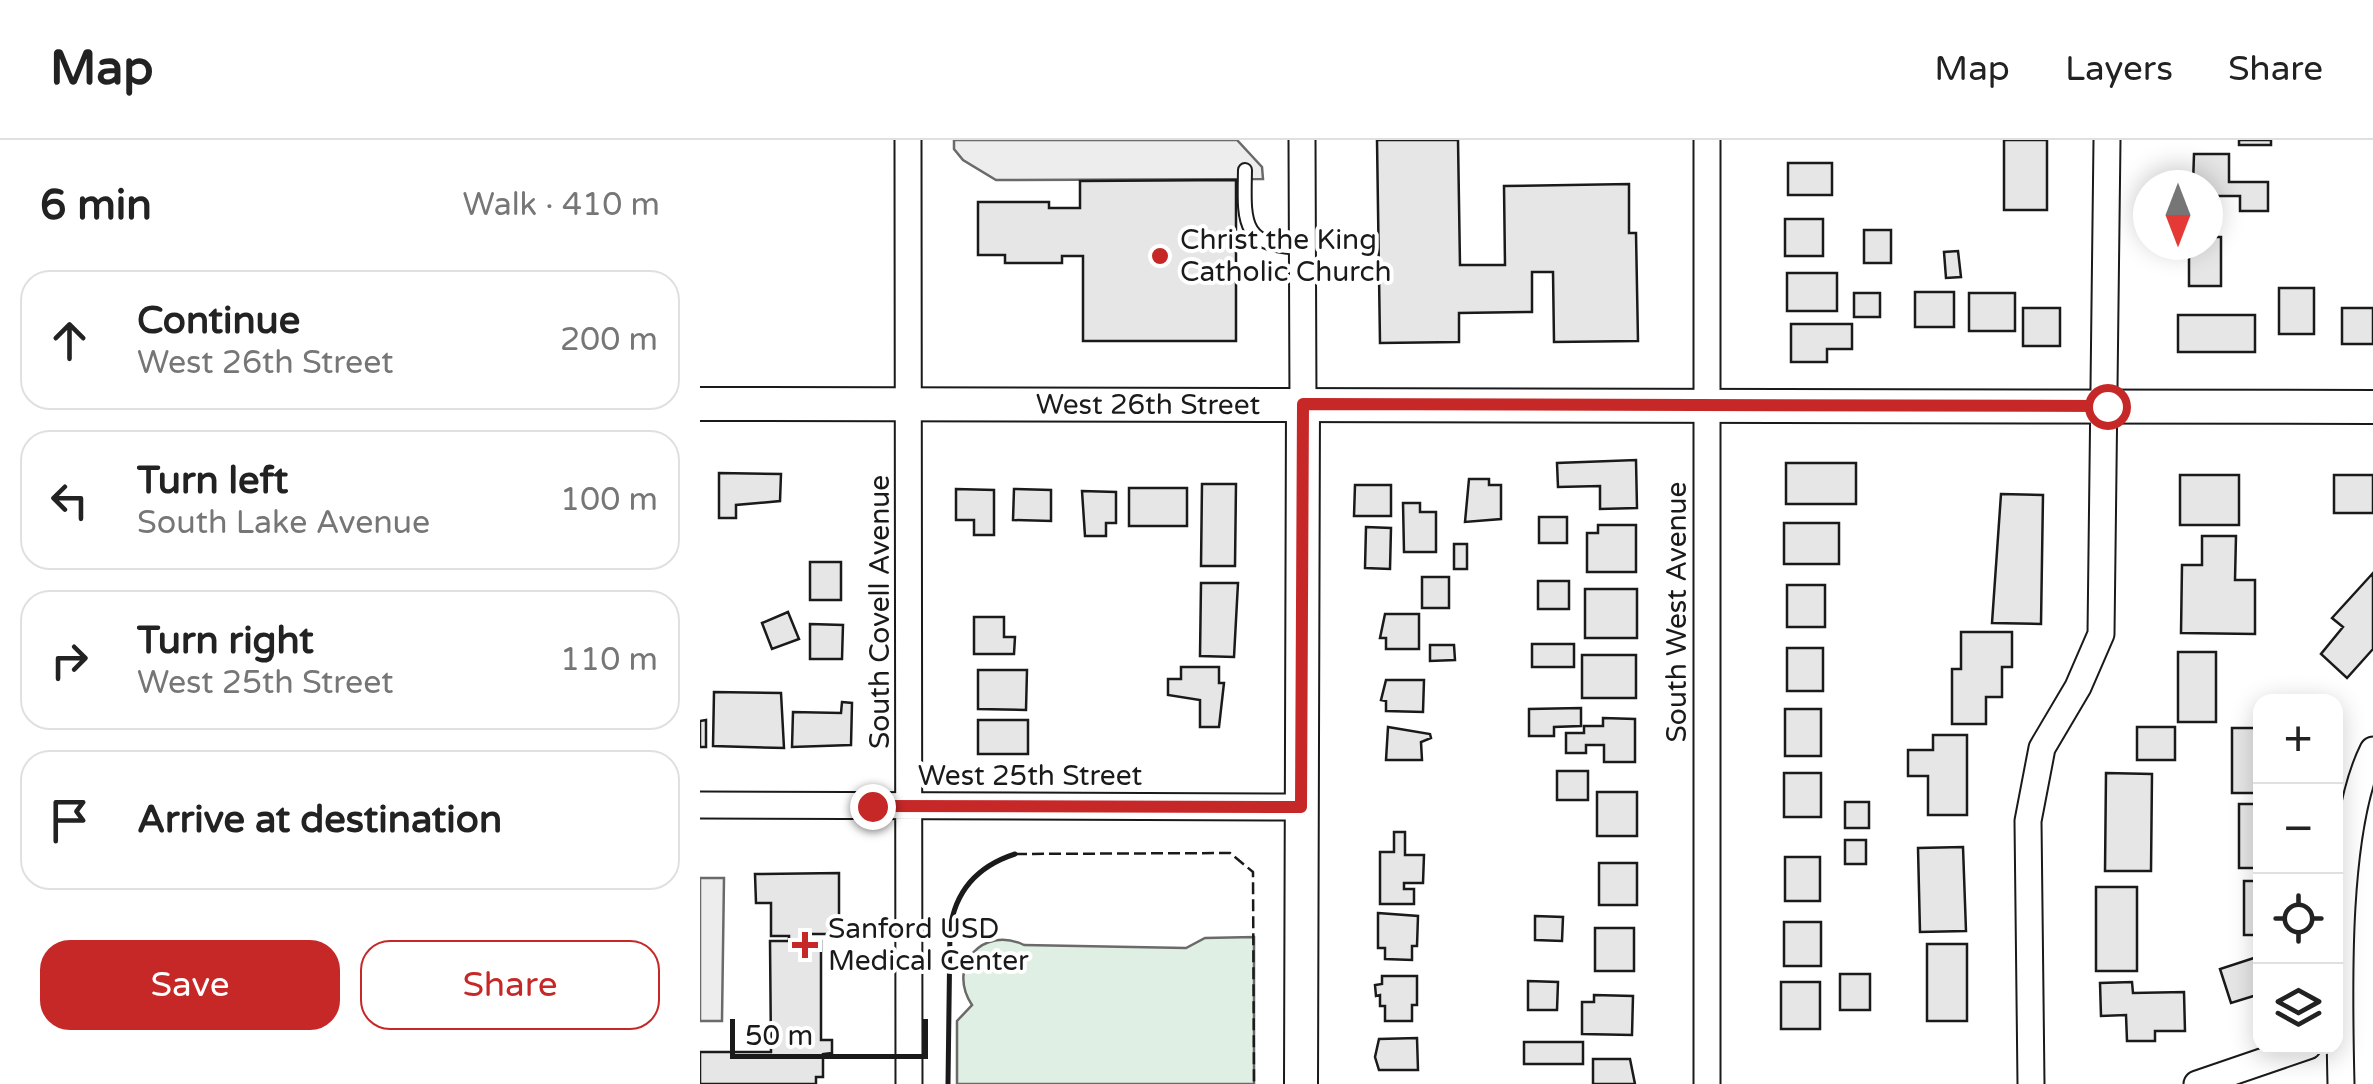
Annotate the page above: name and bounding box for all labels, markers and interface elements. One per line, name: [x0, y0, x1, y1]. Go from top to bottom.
text: Map: [50, 40, 154, 98]
text: Map: [1934, 48, 2010, 90]
text: Layers: [2065, 48, 2173, 90]
text: Share: [2228, 48, 2323, 90]
north arrow: [2133, 170, 2223, 260]
text: 6 min: [40, 180, 152, 231]
text: Walk · 410 m: [463, 186, 660, 224]
place label: Christ the King Catholic Church: [1180, 223, 1392, 289]
marker: Christ the King Catholic Church: [1149, 245, 1171, 267]
text: Continue: [137, 298, 300, 344]
icon: ahead: [42, 313, 97, 368]
text: 200 m: [560, 321, 658, 359]
text: West 26th Street: [137, 344, 393, 382]
route start: [2085, 384, 2131, 430]
street label: West 26th Street: [1036, 388, 1261, 422]
text: Turn left: [137, 458, 288, 504]
icon: left: [42, 473, 97, 528]
street label: South Covell Avenue: [863, 475, 897, 749]
text: 100 m: [560, 481, 658, 519]
street label: South West Avenue: [1660, 482, 1694, 742]
text: South Lake Avenue: [137, 504, 430, 542]
text: Turn right: [137, 618, 314, 664]
icon: right: [42, 633, 97, 688]
text: 110 m: [560, 641, 658, 679]
text: West 25th Street: [137, 664, 393, 702]
map controls: [2253, 694, 2343, 1054]
button: +: [2253, 694, 2343, 784]
street label: West 25th Street: [918, 759, 1143, 793]
route end: [850, 784, 896, 830]
button: −: [2253, 784, 2343, 874]
icon: arrive: [42, 793, 97, 848]
text: Arrive at destination: [137, 797, 502, 843]
button: locate: [2253, 874, 2343, 964]
place label: Sanford USD Medical Center: [828, 912, 1029, 978]
marker: Sanford USD Medical Center: [792, 932, 818, 958]
button: Save: [40, 940, 340, 1030]
button: Share: [360, 940, 660, 1030]
button: layers: [2253, 964, 2343, 1054]
scale bar: [730, 1014, 928, 1058]
text: 50 m: [745, 1019, 813, 1053]

